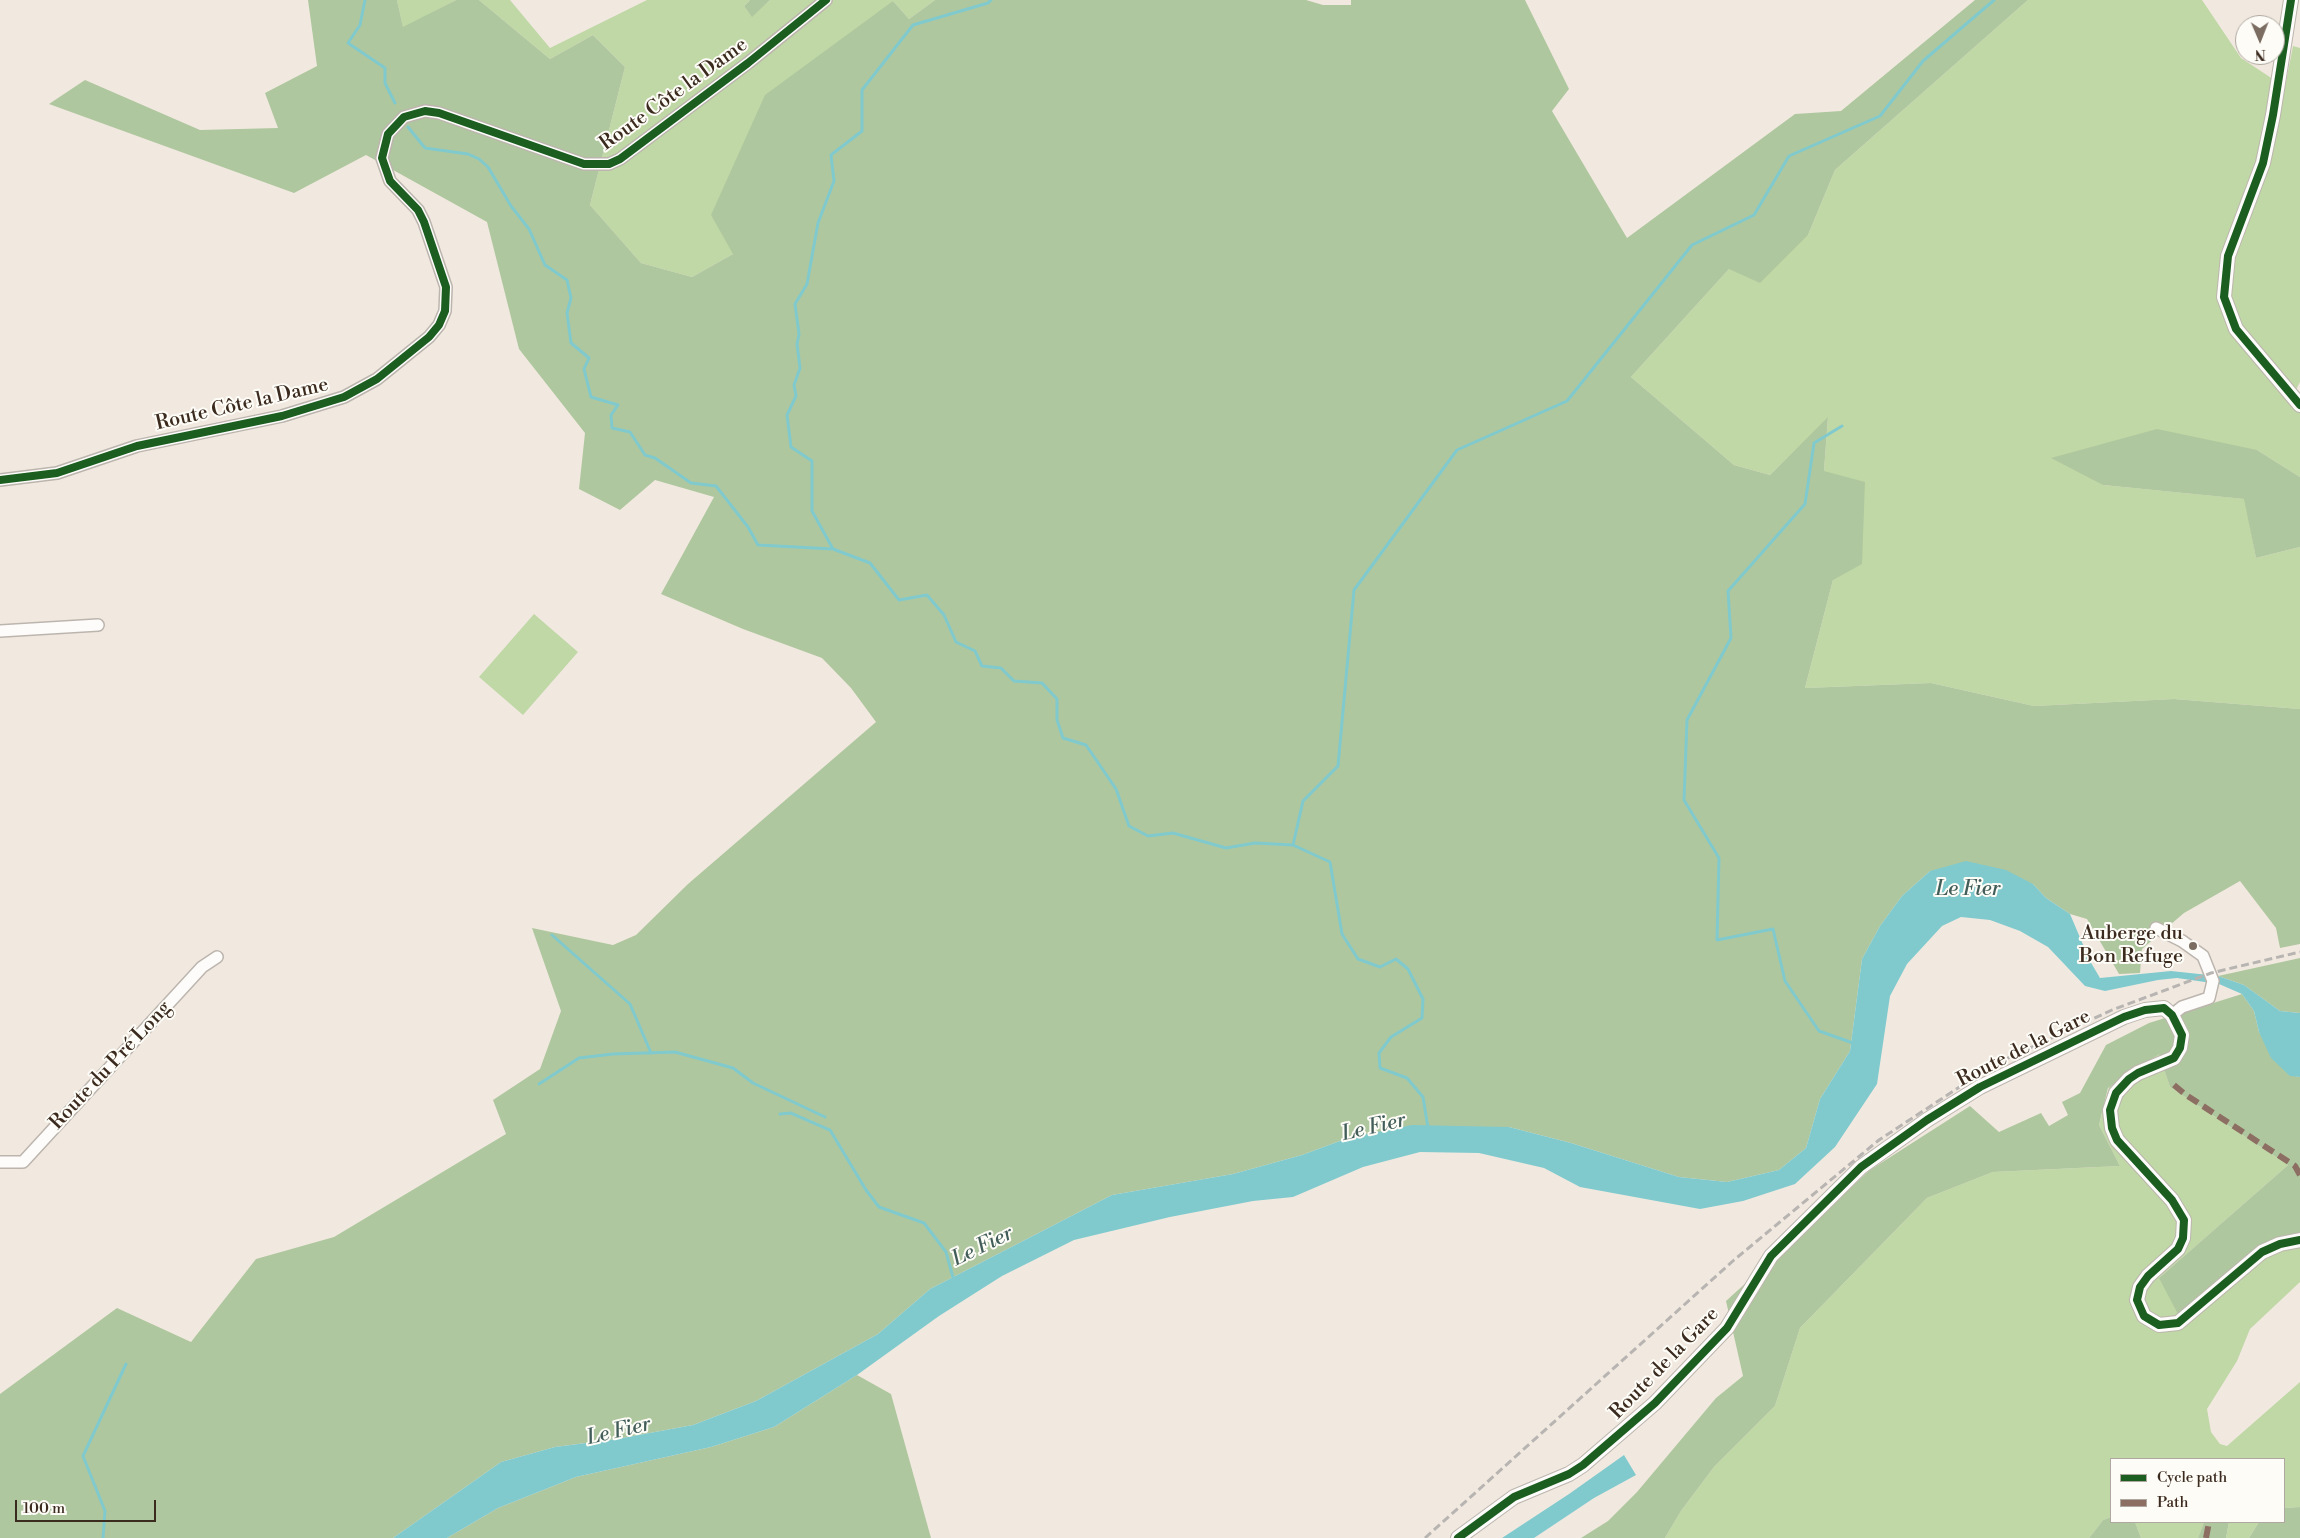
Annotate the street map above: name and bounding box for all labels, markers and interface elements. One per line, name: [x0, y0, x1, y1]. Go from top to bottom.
north arrow: [2235, 15, 2285, 65]
street label: Route Côte la Dame: [595, 33, 753, 157]
text: N: [2255, 45, 2266, 63]
street label: Route Côte la Dame: [153, 373, 331, 437]
water label: Le Fier: [1936, 877, 2000, 903]
place label: Auberge du Bon Refuge: [2079, 922, 2183, 969]
marker: Auberge du Bon Refuge: [2187, 940, 2199, 952]
street label: Route du Pré Long: [45, 997, 177, 1135]
street label: Route de la Gare: [1953, 1005, 2095, 1093]
water label: Le Fier: [1340, 1108, 1408, 1148]
water label: Le Fier: [948, 1221, 1018, 1273]
street label: Route de la Gare: [1605, 1303, 1725, 1425]
water label: Le Fier: [585, 1412, 653, 1452]
legend: [2110, 1458, 2285, 1523]
text: Cycle path: [2157, 1468, 2227, 1487]
scale bar: [18, 1490, 159, 1522]
text: Path: [2157, 1493, 2189, 1512]
text: 100 m: [23, 1499, 65, 1518]

